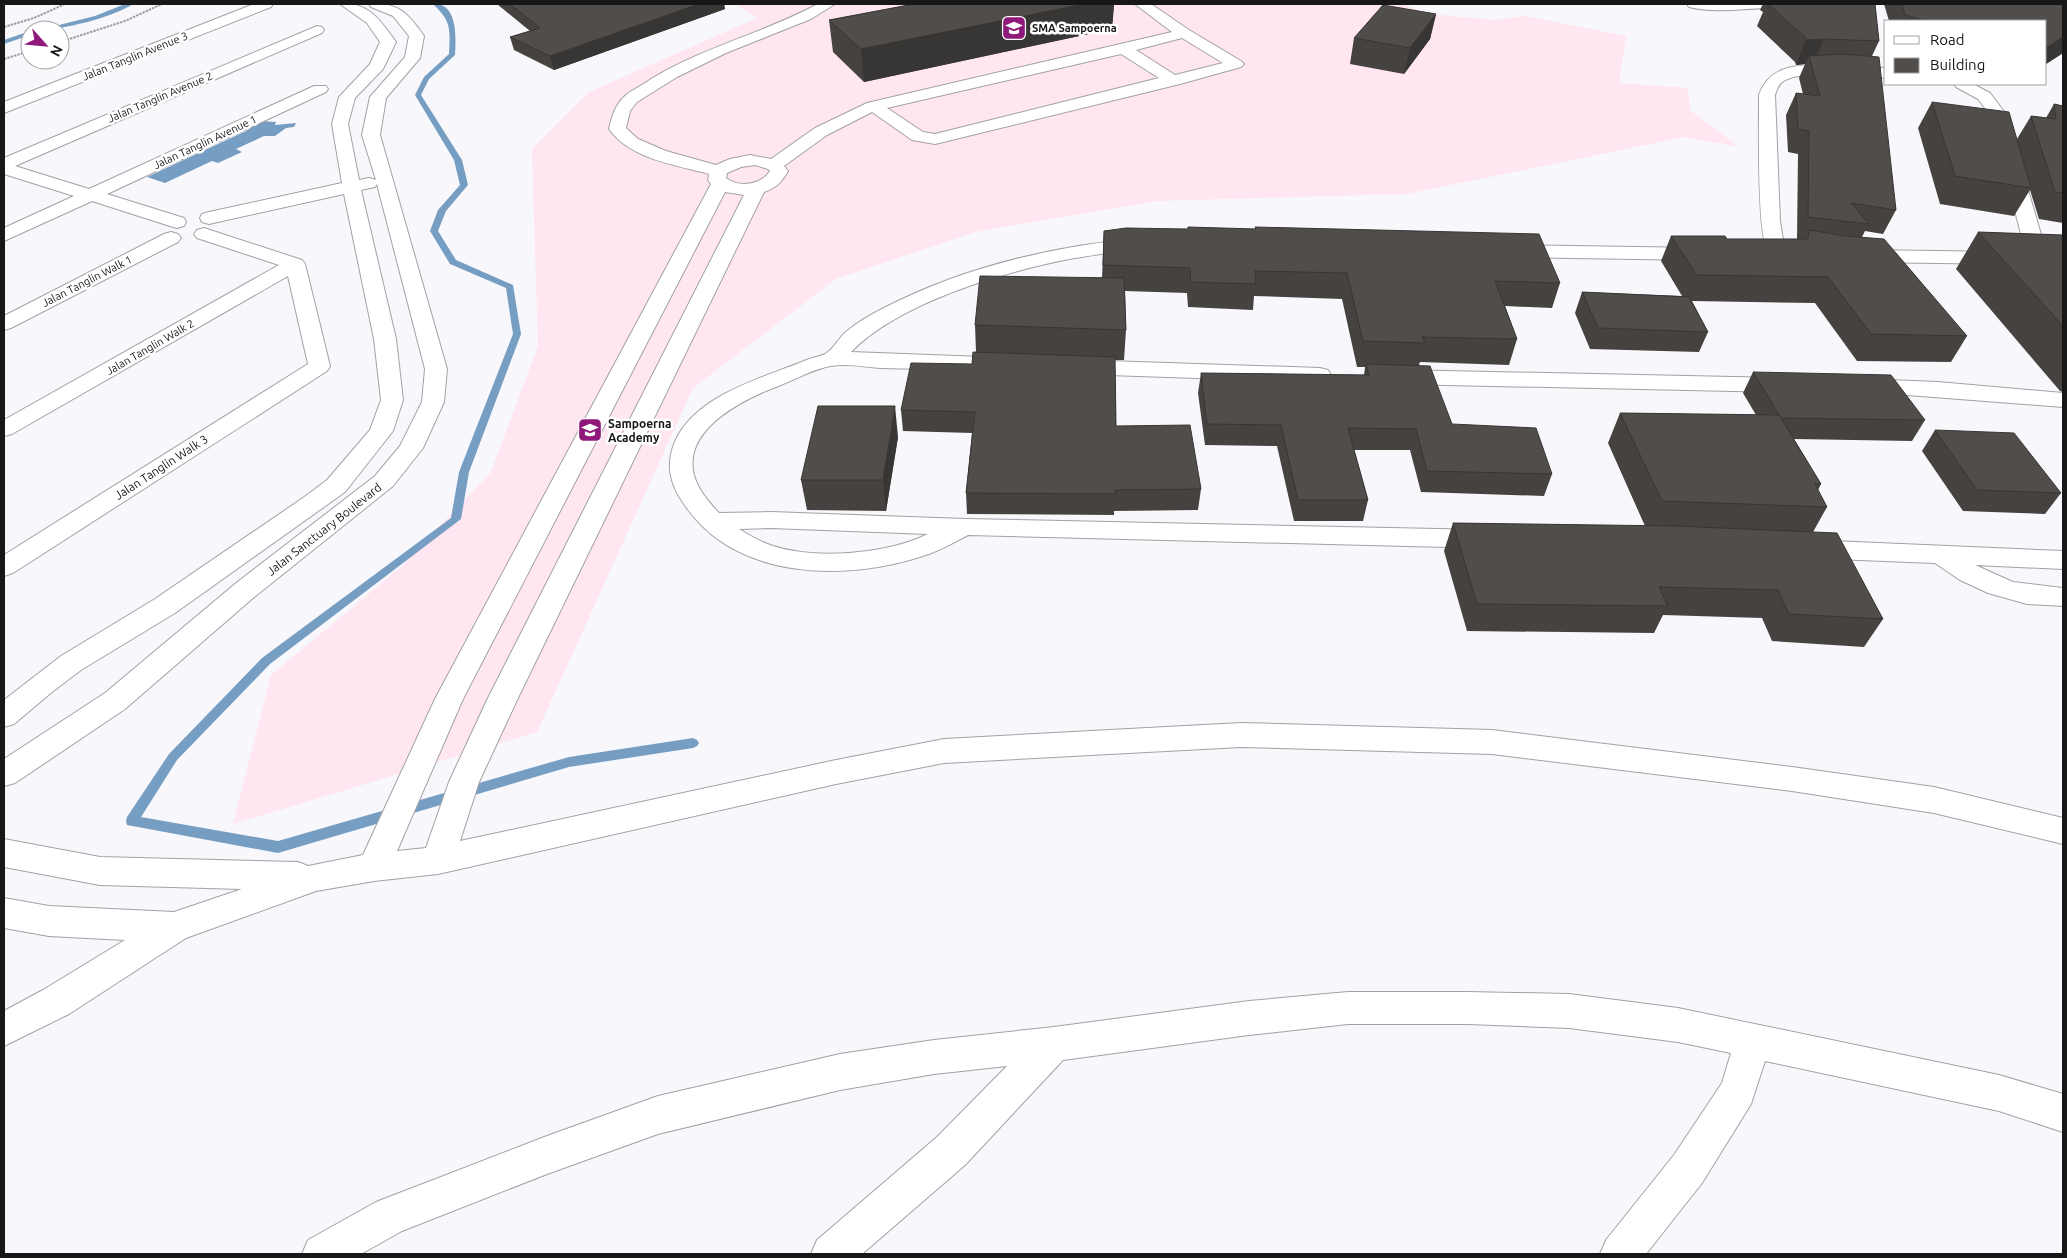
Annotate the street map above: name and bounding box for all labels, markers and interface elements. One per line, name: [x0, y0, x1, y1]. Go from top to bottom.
school or university icon: SMA Sampoerna: [1001, 15, 1027, 41]
north arrow: [20, 20, 70, 70]
legend: [1884, 20, 2047, 85]
place label: SMA Sampoerna: [1032, 22, 1117, 34]
street label: Jalan Tanglin Avenue 3: [81, 29, 189, 83]
text: Road: [1930, 31, 1965, 48]
text: N: [47, 43, 66, 59]
text: Building: [1930, 56, 1985, 73]
street label: Jalan Tanglin Avenue 2: [106, 69, 214, 125]
street label: Jalan Tanglin Avenue 1: [151, 113, 259, 171]
street label: Jalan Tanglin Walk 1: [40, 253, 134, 309]
street label: Jalan Tanglin Walk 2: [104, 317, 196, 377]
school or university icon: Sampoerna Academy: [577, 417, 603, 443]
place label: Sampoerna Academy: [608, 417, 672, 444]
street label: Jalan Tanglin Walk 3: [112, 432, 210, 502]
street label: Jalan Sanctuary Boulevard: [264, 480, 384, 578]

